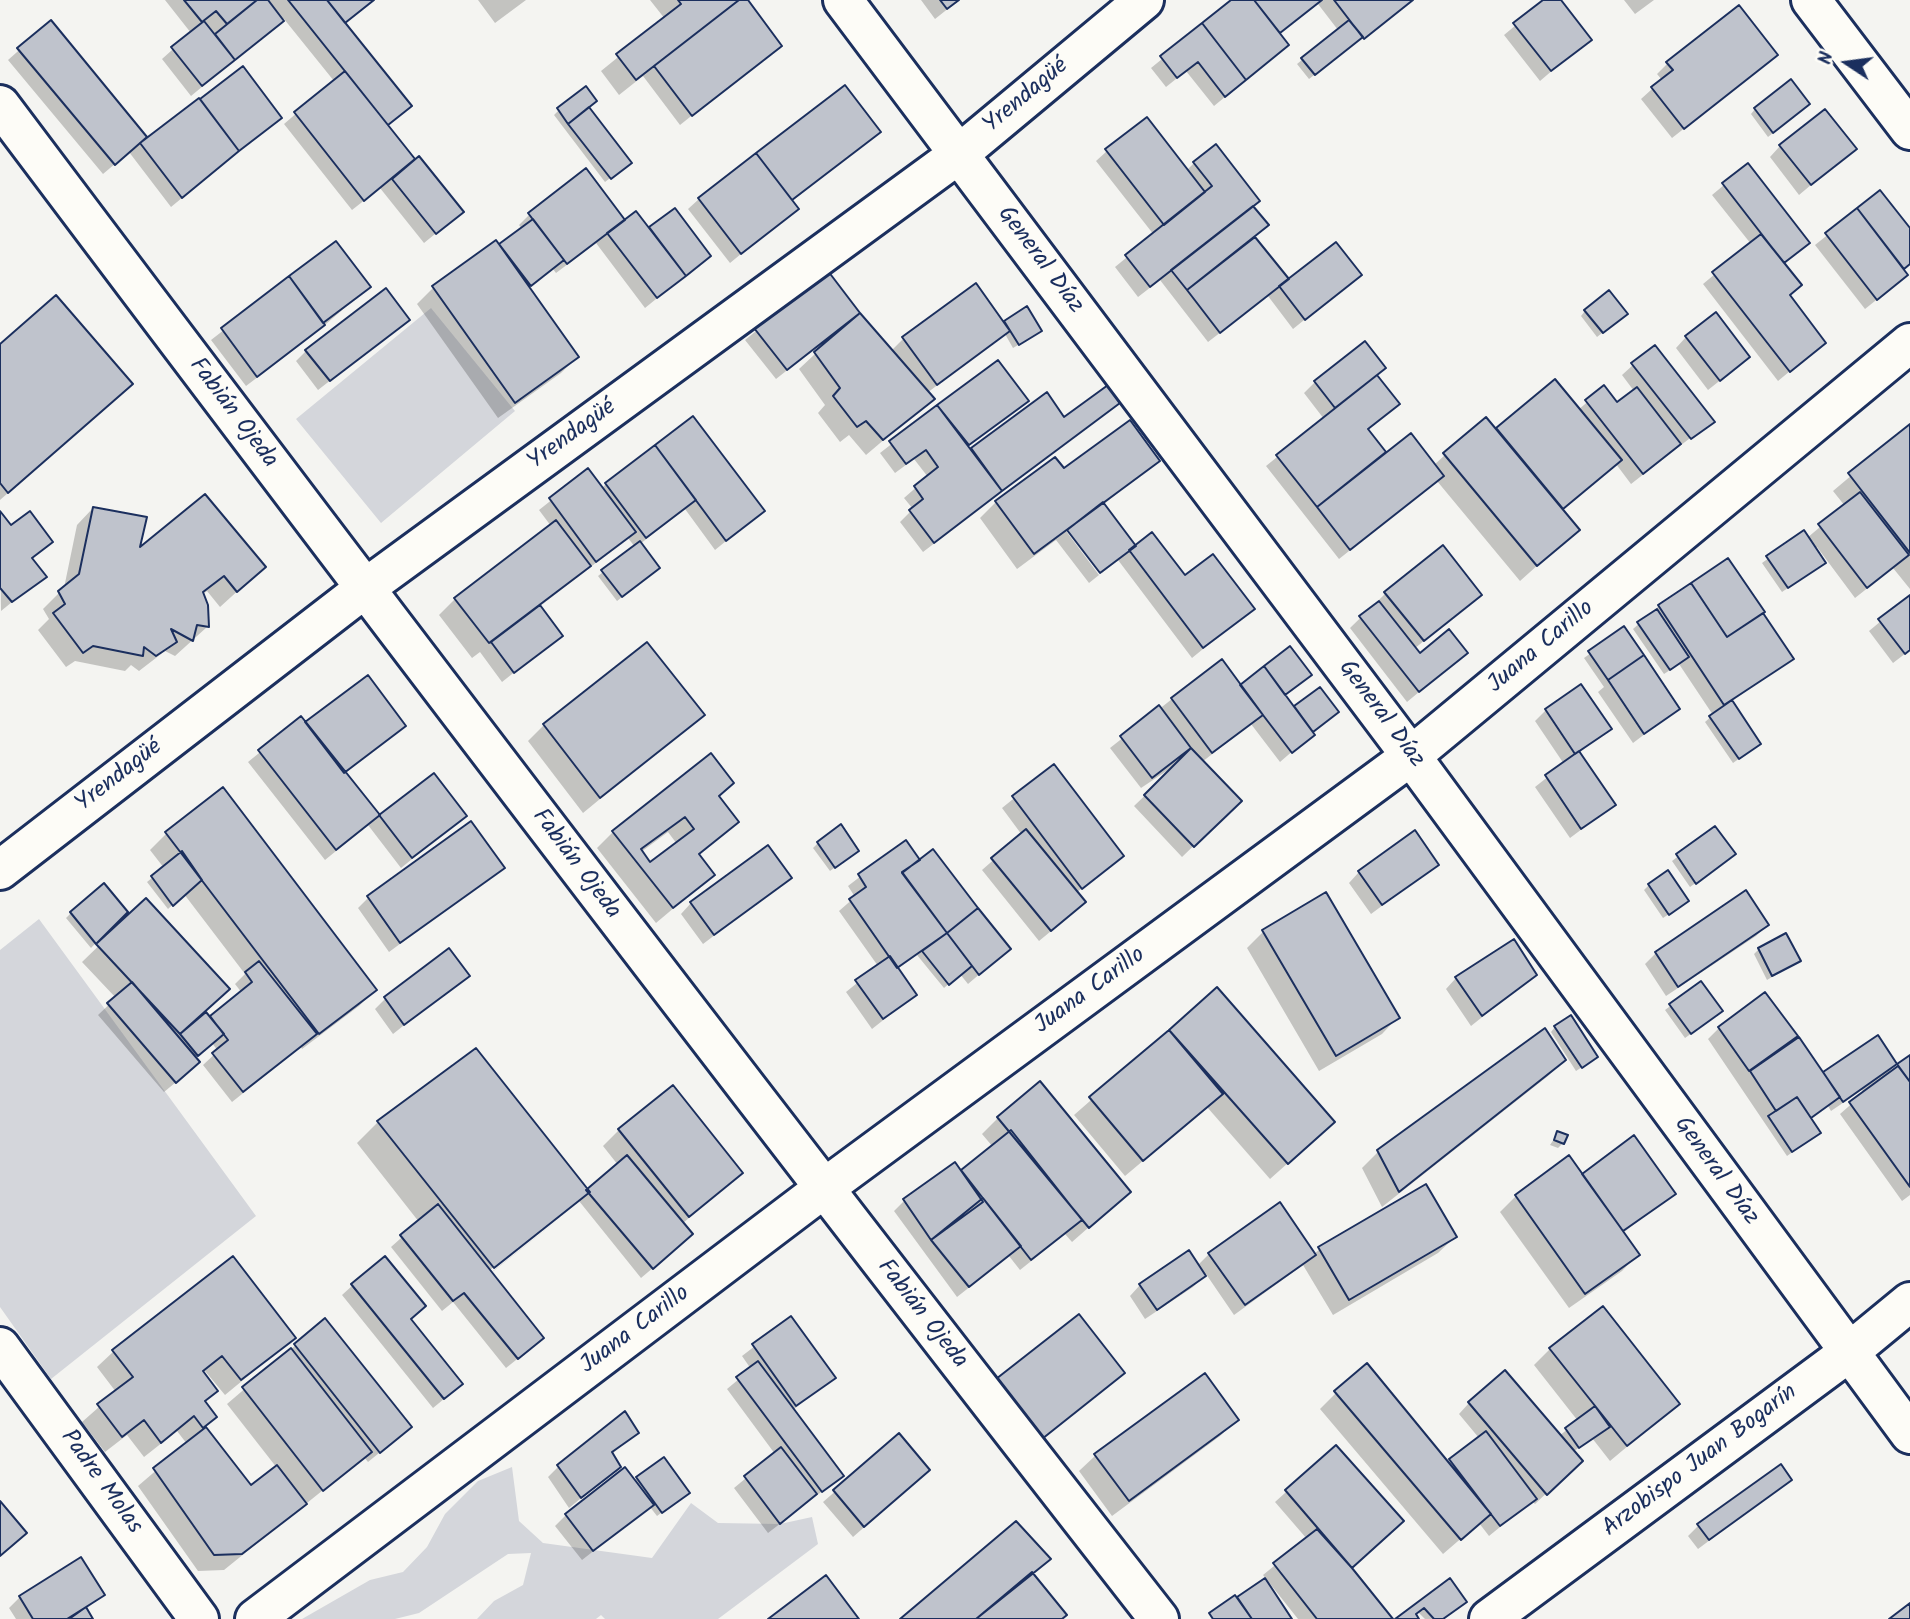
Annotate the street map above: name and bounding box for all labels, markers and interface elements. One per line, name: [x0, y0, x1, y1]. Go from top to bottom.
north arrow: [1812, 28, 1882, 98]
text: N: [1811, 49, 1843, 67]
street label: Yrendagüé: [979, 53, 1075, 141]
street label: General Díaz: [989, 202, 1089, 320]
street label: Fabián Ojeda: [181, 353, 283, 475]
street label: Yrendagüé: [523, 394, 623, 478]
street label: Juana Carillo: [1483, 595, 1601, 701]
street label: General Díaz: [1330, 656, 1430, 774]
street label: Yrendagüé: [71, 734, 169, 820]
street label: Fabián Ojeda: [524, 804, 626, 926]
street label: Juana Carillo: [1030, 942, 1152, 1042]
street label: General Díaz: [1666, 1112, 1764, 1232]
street label: Fabián Ojeda: [869, 1255, 973, 1375]
street label: Juana Carillo: [576, 1280, 696, 1382]
street label: Arzobispo Juan Bogarín: [1598, 1379, 1804, 1545]
street label: Padre Molas: [53, 1425, 147, 1541]

